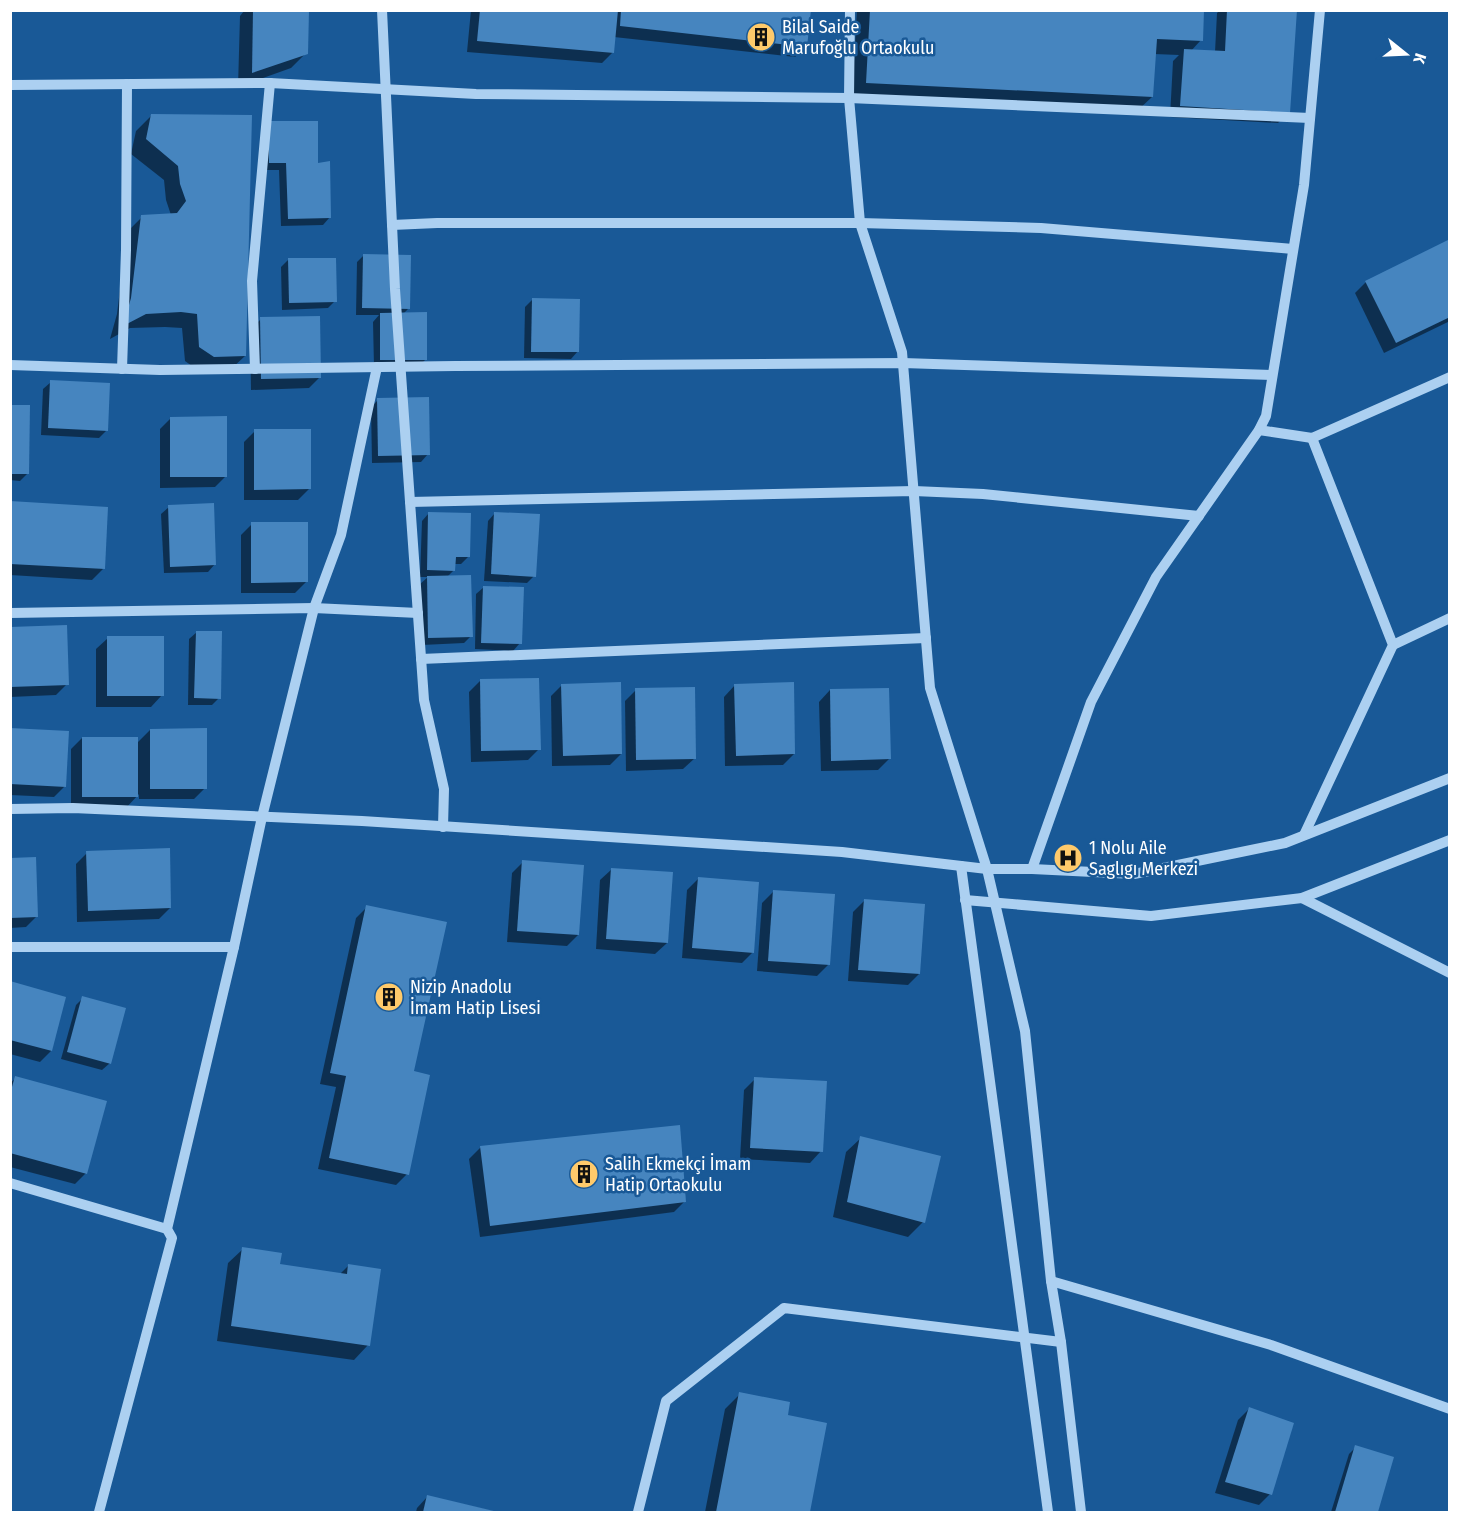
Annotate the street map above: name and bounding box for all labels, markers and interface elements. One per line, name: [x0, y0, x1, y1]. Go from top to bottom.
place label: Bilal Saide Marufoğlu Ortaokulu: [782, 16, 934, 59]
building icon: Bilal Saide Marufoğlu Ortaokulu: [745, 21, 777, 53]
north arrow: [1376, 24, 1436, 84]
text: K: [1409, 51, 1430, 67]
place label: 1 Nolu Aile Saglıgı Merkezi: [1089, 837, 1198, 880]
hospital icon: 1 Nolu Aile Saglıgı Merkezi: [1052, 842, 1084, 874]
place label: Nizip Anadolu İmam Hatip Lisesi: [410, 976, 541, 1019]
building icon: Nizip Anadolu İmam Hatip Lisesi: [373, 981, 405, 1013]
place label: Salih Ekmekçi İmam Hatip Ortaokulu: [605, 1153, 751, 1196]
building icon: Salih Ekmekçi İmam Hatip Ortaokulu: [568, 1158, 600, 1190]

